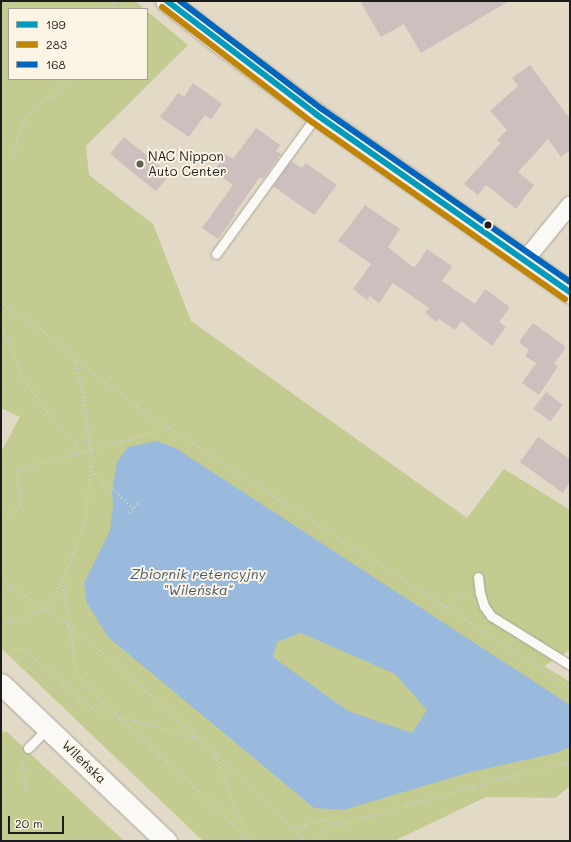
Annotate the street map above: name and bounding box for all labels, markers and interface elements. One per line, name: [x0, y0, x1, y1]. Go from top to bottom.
legend: [8, 8, 148, 80]
text: 199: [46, 16, 66, 32]
text: 283: [46, 36, 67, 52]
text: 168: [46, 56, 66, 72]
place label: NAC Nippon Auto Center: [148, 149, 227, 180]
marker: NAC Nippon Auto Center: [135, 159, 145, 169]
unlabelled marker: [483, 220, 493, 230]
water label: Zbiornik retencyjny "Wileńska": [130, 566, 266, 598]
street label: Wileńska: [59, 737, 109, 787]
scale bar: [10, 808, 66, 834]
text: 20 m: [15, 815, 43, 831]

